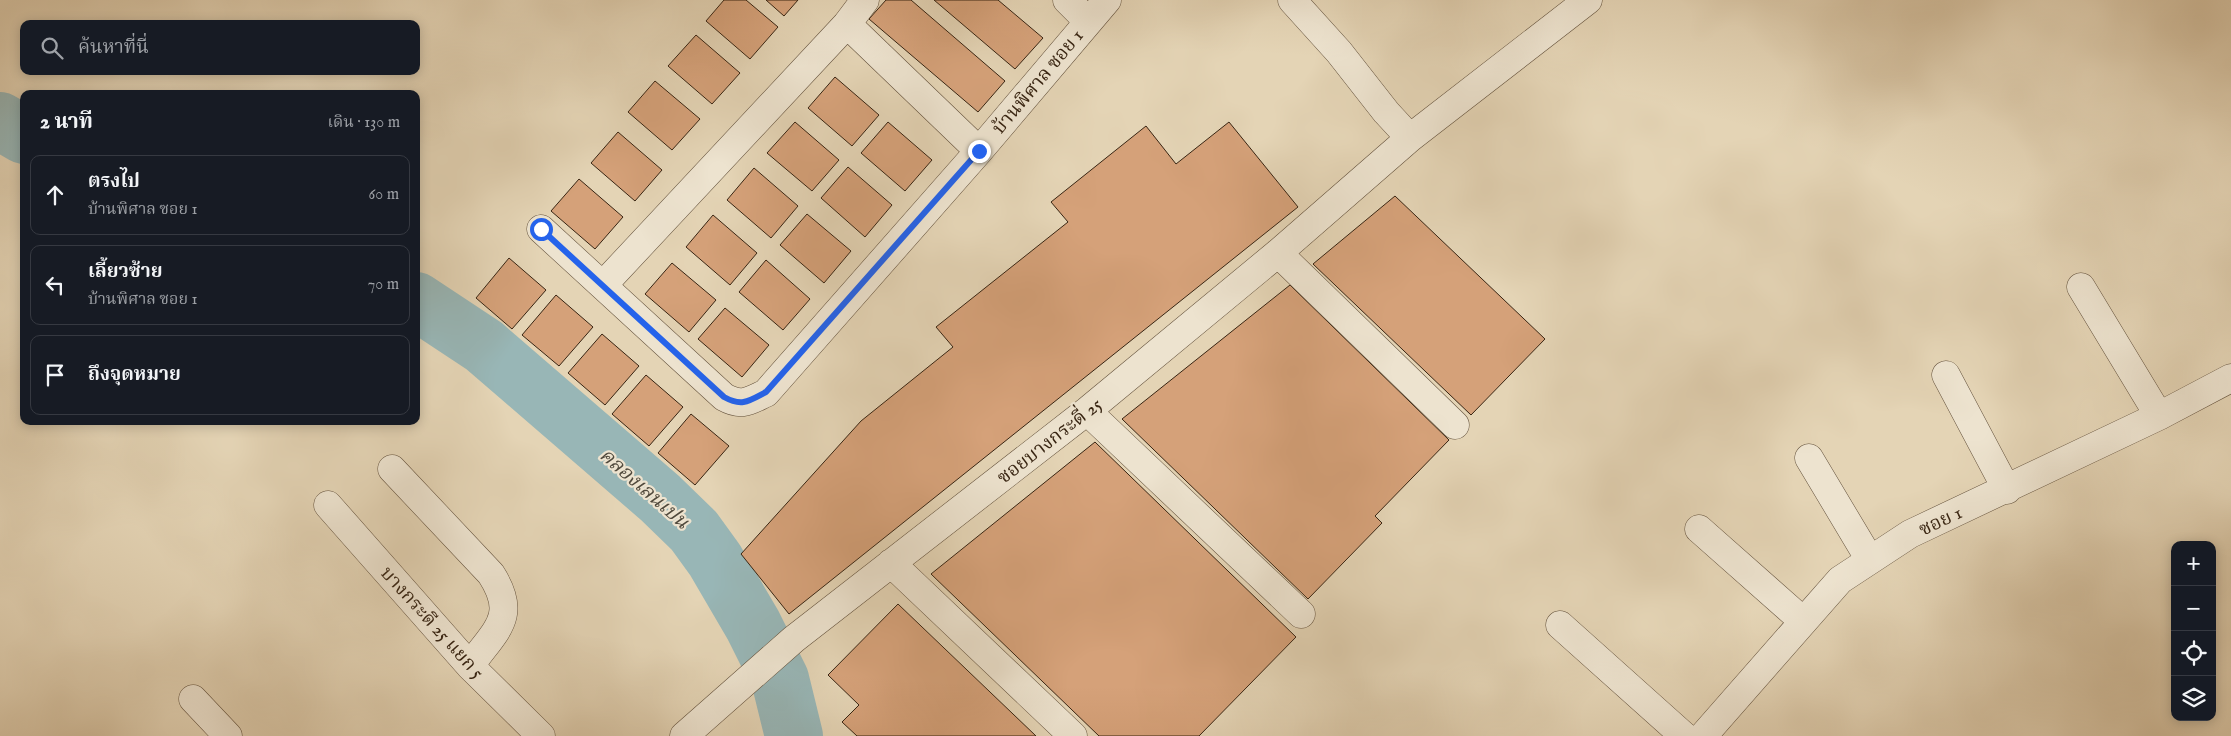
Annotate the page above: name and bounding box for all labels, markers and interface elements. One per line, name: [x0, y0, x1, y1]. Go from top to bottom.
search box: [20, 20, 420, 75]
street label: บ้านพิศาล ซอย 1: [988, 25, 1089, 140]
icon: search: [38, 34, 66, 62]
text: ค้นหาที่นี่: [78, 36, 149, 60]
text: 2 นาที: [40, 109, 93, 136]
text: เดิน · 130 m: [328, 113, 400, 133]
route end: [968, 140, 991, 163]
text: ตรงไป: [88, 170, 140, 194]
icon: ahead: [41, 181, 69, 209]
text: 60 m: [369, 185, 399, 205]
text: บ้านพิศาล ซอย 1: [88, 200, 197, 220]
route start: [530, 218, 553, 241]
text: เลี้ยวซ้าย: [88, 260, 162, 284]
icon: left: [41, 271, 69, 299]
text: 70 m: [368, 275, 399, 295]
text: บ้านพิศาล ซอย 1: [88, 290, 197, 310]
icon: arrive: [41, 361, 69, 389]
text: ถึงจุดหมาย: [88, 363, 181, 387]
street label: ซอยบางกระดี่ 25: [990, 390, 1108, 490]
water label: คลองเลนเปน: [594, 443, 695, 536]
street label: ซอย 1: [1915, 501, 1966, 542]
map controls: [2171, 541, 2216, 721]
button: +: [2171, 541, 2216, 586]
street label: บางกระดี 25 แยก 5: [375, 562, 488, 685]
button: −: [2171, 586, 2216, 631]
button: locate: [2171, 631, 2216, 676]
button: layers: [2171, 676, 2216, 721]

